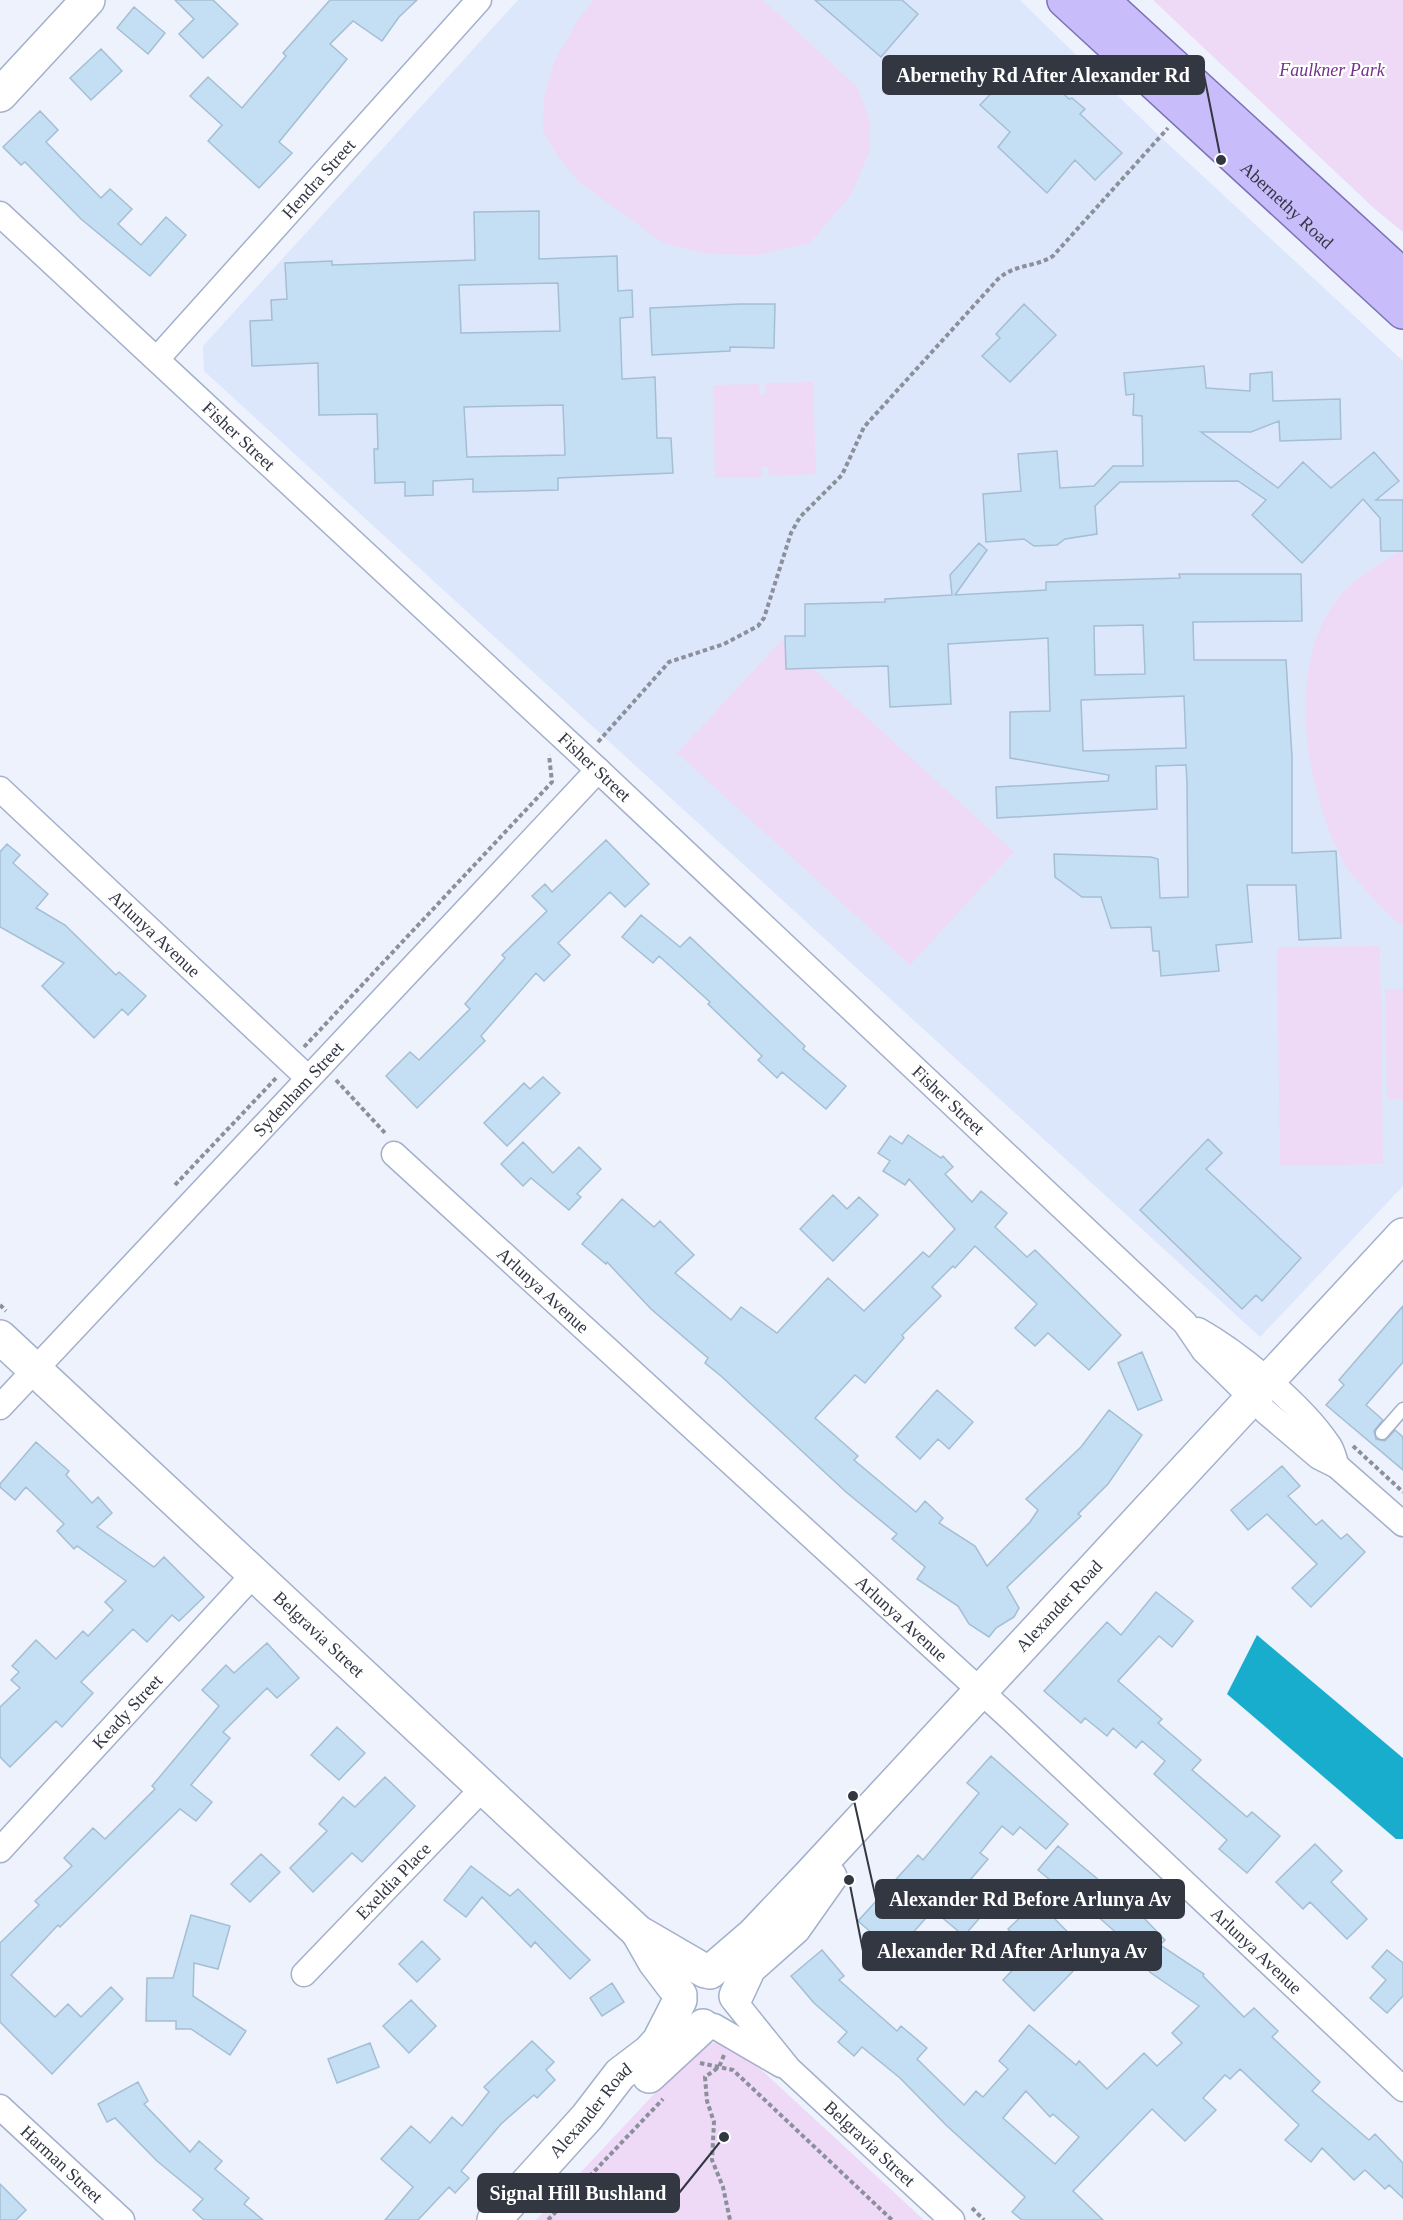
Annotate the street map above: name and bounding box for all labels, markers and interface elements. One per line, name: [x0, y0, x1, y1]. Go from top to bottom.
callout: Abernethy Rd After Alexander Rd: [883, 56, 1204, 94]
park label: Faulkner Park: [1278, 60, 1386, 80]
text: Abernethy Rd After Alexander Rd: [896, 64, 1190, 87]
street label: Hendra Street: [278, 135, 359, 223]
street label: Abernethy Road: [1237, 158, 1337, 253]
street label: Fisher Street: [198, 397, 279, 474]
street label: Fisher Street: [554, 728, 635, 806]
street label: Arlunya Avenue: [105, 887, 204, 981]
street label: Sydenham Street: [249, 1038, 348, 1141]
street label: Fisher Street: [908, 1061, 989, 1139]
street label: Arlunya Avenue: [493, 1243, 593, 1337]
street label: Alexander Road: [1012, 1556, 1106, 1656]
street label: Arlunya Avenue: [851, 1572, 951, 1666]
street label: Belgravia Street: [269, 1587, 368, 1681]
street label: Keady Street: [88, 1670, 166, 1753]
street label: Exeldia Place: [352, 1839, 435, 1923]
callout: Alexander Rd Before Arlunya Av: [876, 1880, 1184, 1918]
text: Alexander Rd Before Arlunya Av: [889, 1888, 1171, 1911]
street label: Arlunya Avenue: [1207, 1903, 1306, 1998]
callout: Alexander Rd After Arlunya Av: [863, 1932, 1161, 1970]
text: Alexander Rd After Arlunya Av: [877, 1940, 1147, 1963]
street label: Alexander Road: [545, 2059, 635, 2162]
street label: Belgravia Street: [820, 2097, 919, 2191]
street label: Harman Street: [16, 2121, 107, 2207]
callout: Signal Hill Bushland: [478, 2174, 679, 2212]
text: Signal Hill Bushland: [490, 2182, 666, 2205]

